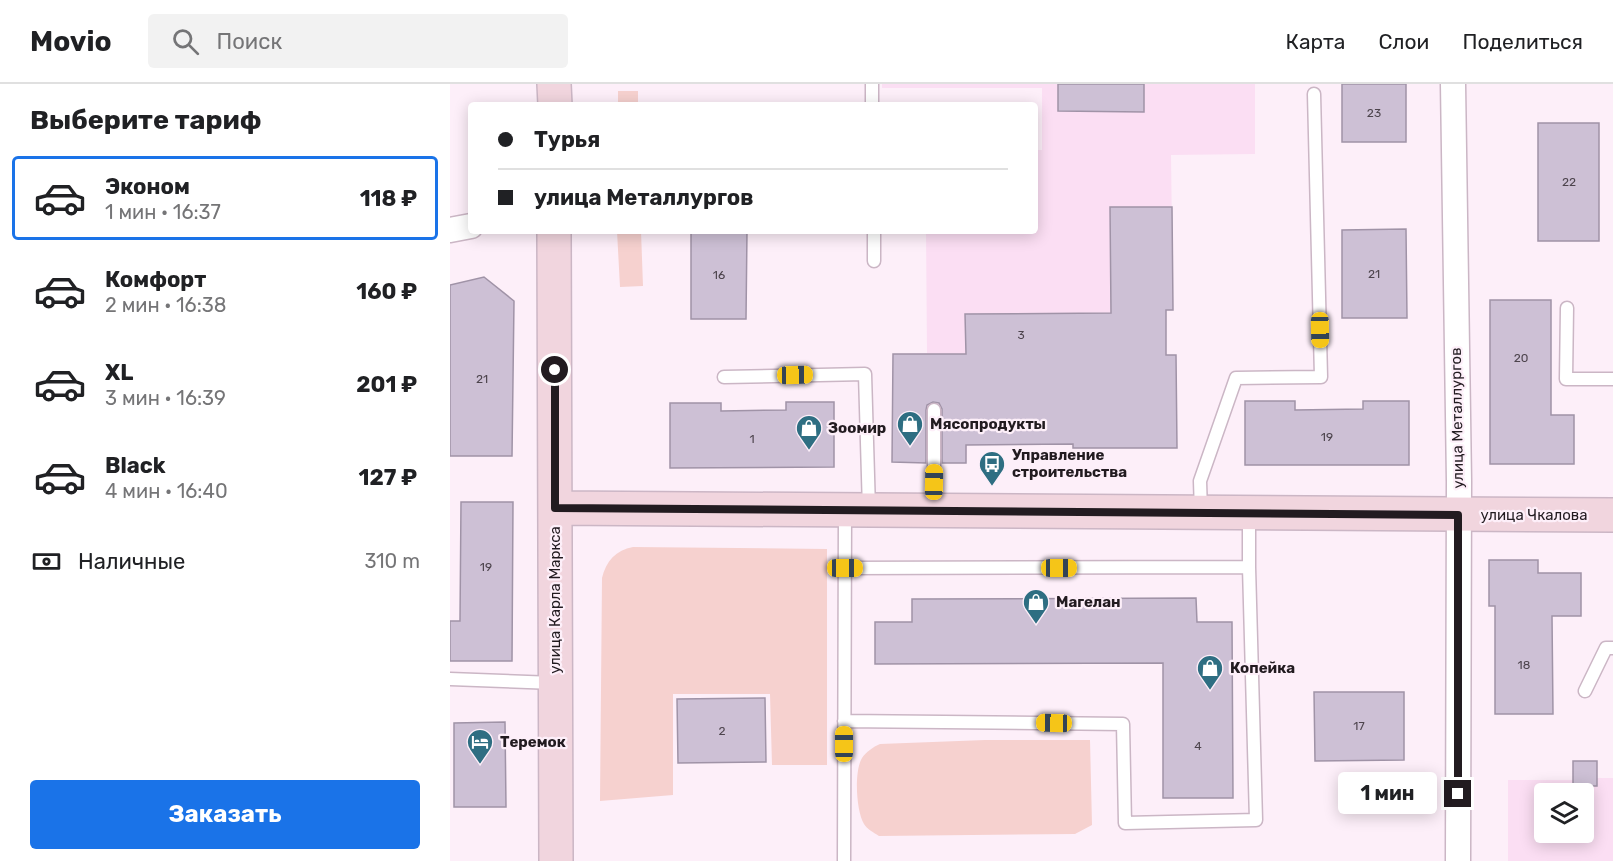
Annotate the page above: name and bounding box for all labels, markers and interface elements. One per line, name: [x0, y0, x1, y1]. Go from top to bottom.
search box: [148, 14, 568, 68]
text: Movio: [30, 25, 112, 58]
icon: search: [169, 25, 202, 58]
text: Поиск: [217, 28, 282, 55]
text: Карта: [1285, 29, 1345, 54]
text: Слои: [1378, 29, 1429, 54]
text: Поделиться: [1462, 29, 1583, 54]
text: Выберите тариф: [30, 104, 261, 136]
house number: 23: [1367, 106, 1381, 120]
text: Турья: [534, 126, 600, 153]
icon: car: [33, 171, 87, 225]
text: Эконом: [105, 173, 190, 200]
house number: 22: [1562, 175, 1576, 189]
text: улица Металлургов: [534, 184, 754, 211]
text: 118 ₽: [360, 185, 417, 212]
text: 1 мин · 16:37: [105, 200, 221, 224]
icon: car: [33, 264, 87, 318]
text: Комфорт: [105, 266, 206, 293]
house number: 21: [1368, 267, 1380, 281]
house number: 16: [713, 268, 725, 282]
text: 160 ₽: [356, 278, 417, 305]
text: 2 мин · 16:38: [105, 293, 227, 317]
car: [1311, 312, 1329, 348]
house number: 3: [1017, 328, 1025, 342]
street label: улица Металлургов: [1447, 347, 1467, 489]
house number: 20: [1514, 351, 1528, 365]
route start: [541, 356, 568, 383]
icon: car: [33, 357, 87, 411]
text: XL: [105, 359, 133, 386]
car: [777, 366, 813, 384]
text: 201 ₽: [356, 371, 417, 398]
house number: 21: [476, 372, 488, 386]
text: 3 мин · 16:39: [105, 386, 226, 410]
shop icon: Мясопродукты: [895, 409, 925, 447]
shop icon: Зоомир: [794, 413, 824, 451]
place label: Мясопродукты: [930, 415, 1046, 433]
place label: Зоомир: [828, 419, 886, 437]
house number: 19: [1321, 430, 1333, 444]
house number: 1: [749, 432, 755, 446]
place label: Управление строительства: [1012, 446, 1127, 481]
bus stop icon: Управление строительства: [977, 449, 1007, 487]
icon: car: [33, 450, 87, 504]
text: Black: [105, 452, 166, 479]
text: 127 ₽: [359, 464, 417, 491]
car: [925, 464, 943, 500]
text: 4 мин · 16:40: [105, 479, 228, 503]
street label: улица Чкалова: [1481, 506, 1587, 524]
street label: улица Карла Маркса: [546, 526, 564, 674]
icon: cash: [30, 545, 63, 578]
text: Наличные: [78, 548, 185, 575]
text: 310 m: [364, 549, 420, 573]
car: [827, 559, 863, 577]
car: [1041, 559, 1077, 577]
house number: 19: [480, 560, 492, 574]
shop icon: Магелан: [1021, 587, 1051, 625]
place label: Магелан: [1056, 593, 1121, 611]
shop icon: Копейка: [1195, 653, 1225, 691]
house number: 18: [1518, 658, 1530, 672]
place label: Копейка: [1230, 659, 1295, 677]
car: [1036, 714, 1072, 732]
house number: 17: [1353, 719, 1365, 733]
house number: 2: [718, 724, 726, 738]
car: [835, 726, 853, 762]
hotel icon: Теремок: [465, 727, 495, 765]
place label: Теремок: [500, 733, 566, 751]
house number: 4: [1194, 739, 1202, 753]
callout: 1 мин: [1338, 773, 1437, 815]
button: Заказать: [30, 780, 420, 849]
route end: [1444, 780, 1471, 807]
text: 1 мин: [1360, 781, 1415, 805]
map controls: [1534, 783, 1594, 843]
button: layers: [1534, 783, 1594, 843]

